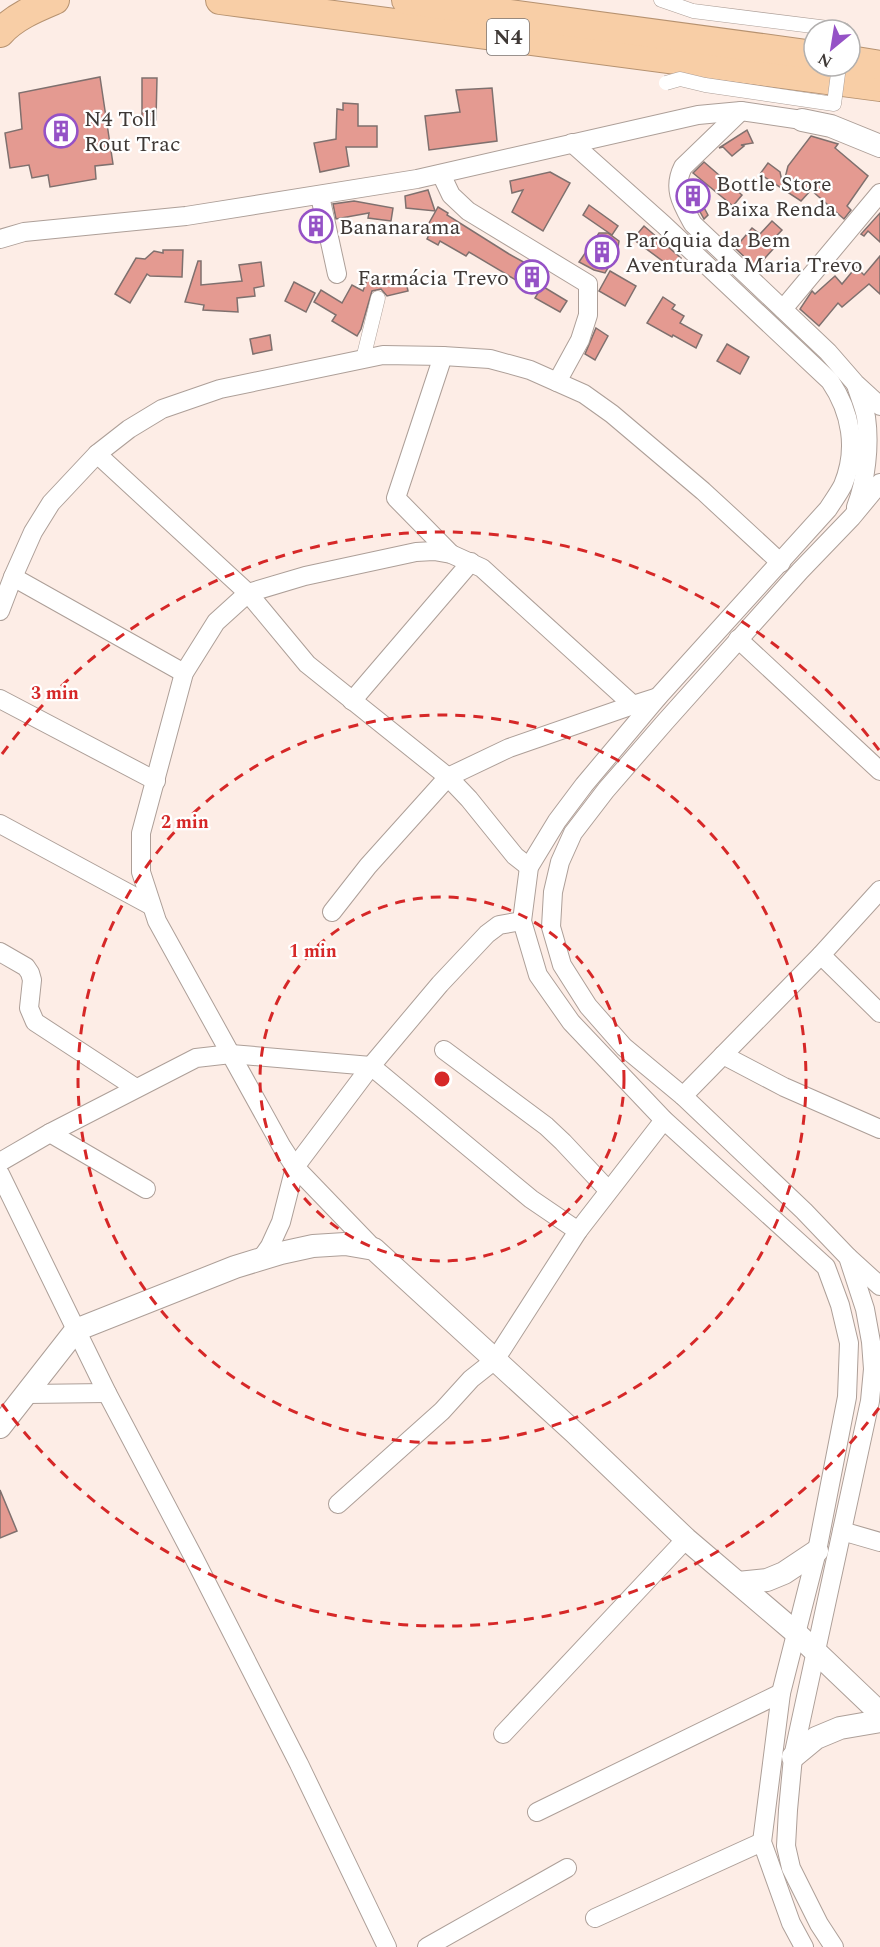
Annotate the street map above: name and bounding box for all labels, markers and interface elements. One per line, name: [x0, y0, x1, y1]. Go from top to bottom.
north arrow: [802, 18, 862, 78]
road number: N4: [487, 19, 529, 55]
text: N: [813, 46, 837, 74]
place label: N4 Toll Rout Trac: [84, 103, 180, 161]
building icon: N4 Toll Rout Trac: [43, 113, 79, 149]
place label: Bottle Store Baixa Renda: [716, 168, 837, 226]
building icon: Bottle Store Baixa Renda: [675, 178, 711, 214]
building icon: Bananarama: [298, 208, 334, 244]
place label: Bananarama: [339, 211, 461, 244]
place label: Paróquia da Bem Aventurada Maria Trevo: [625, 224, 863, 282]
building icon: Paróquia da Bem Aventurada Maria Trevo: [584, 234, 620, 270]
building icon: Farmácia Trevo: [514, 259, 550, 295]
place label: Farmácia Trevo: [357, 262, 509, 295]
text: 3 min: [31, 680, 79, 707]
text: 2 min: [161, 809, 209, 836]
text: 1 min: [289, 938, 337, 965]
centre of rings: [432, 1069, 452, 1089]

